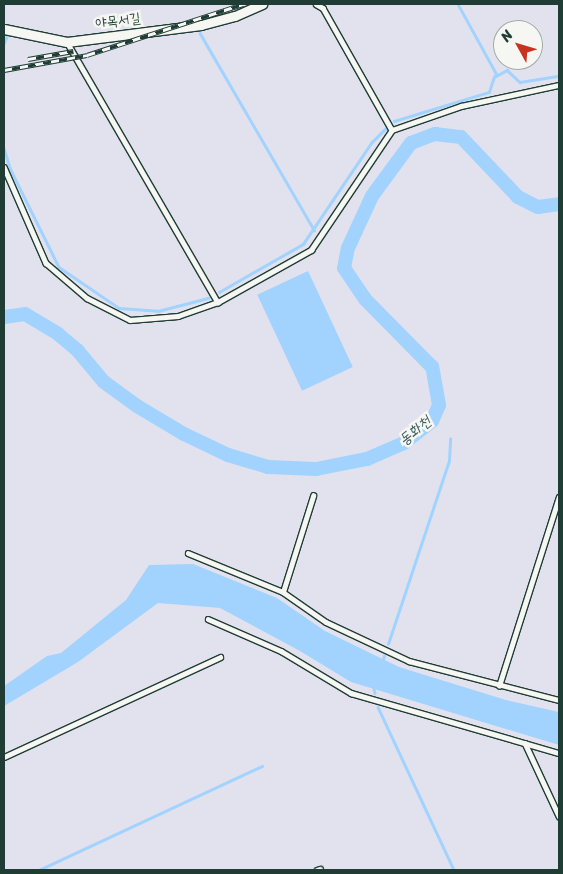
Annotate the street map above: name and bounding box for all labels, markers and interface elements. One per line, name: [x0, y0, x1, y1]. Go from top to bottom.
street label: 야목서길: [95, 10, 141, 32]
north arrow: [493, 20, 543, 70]
text: N: [494, 24, 519, 48]
water label: 동화천: [395, 413, 435, 449]

